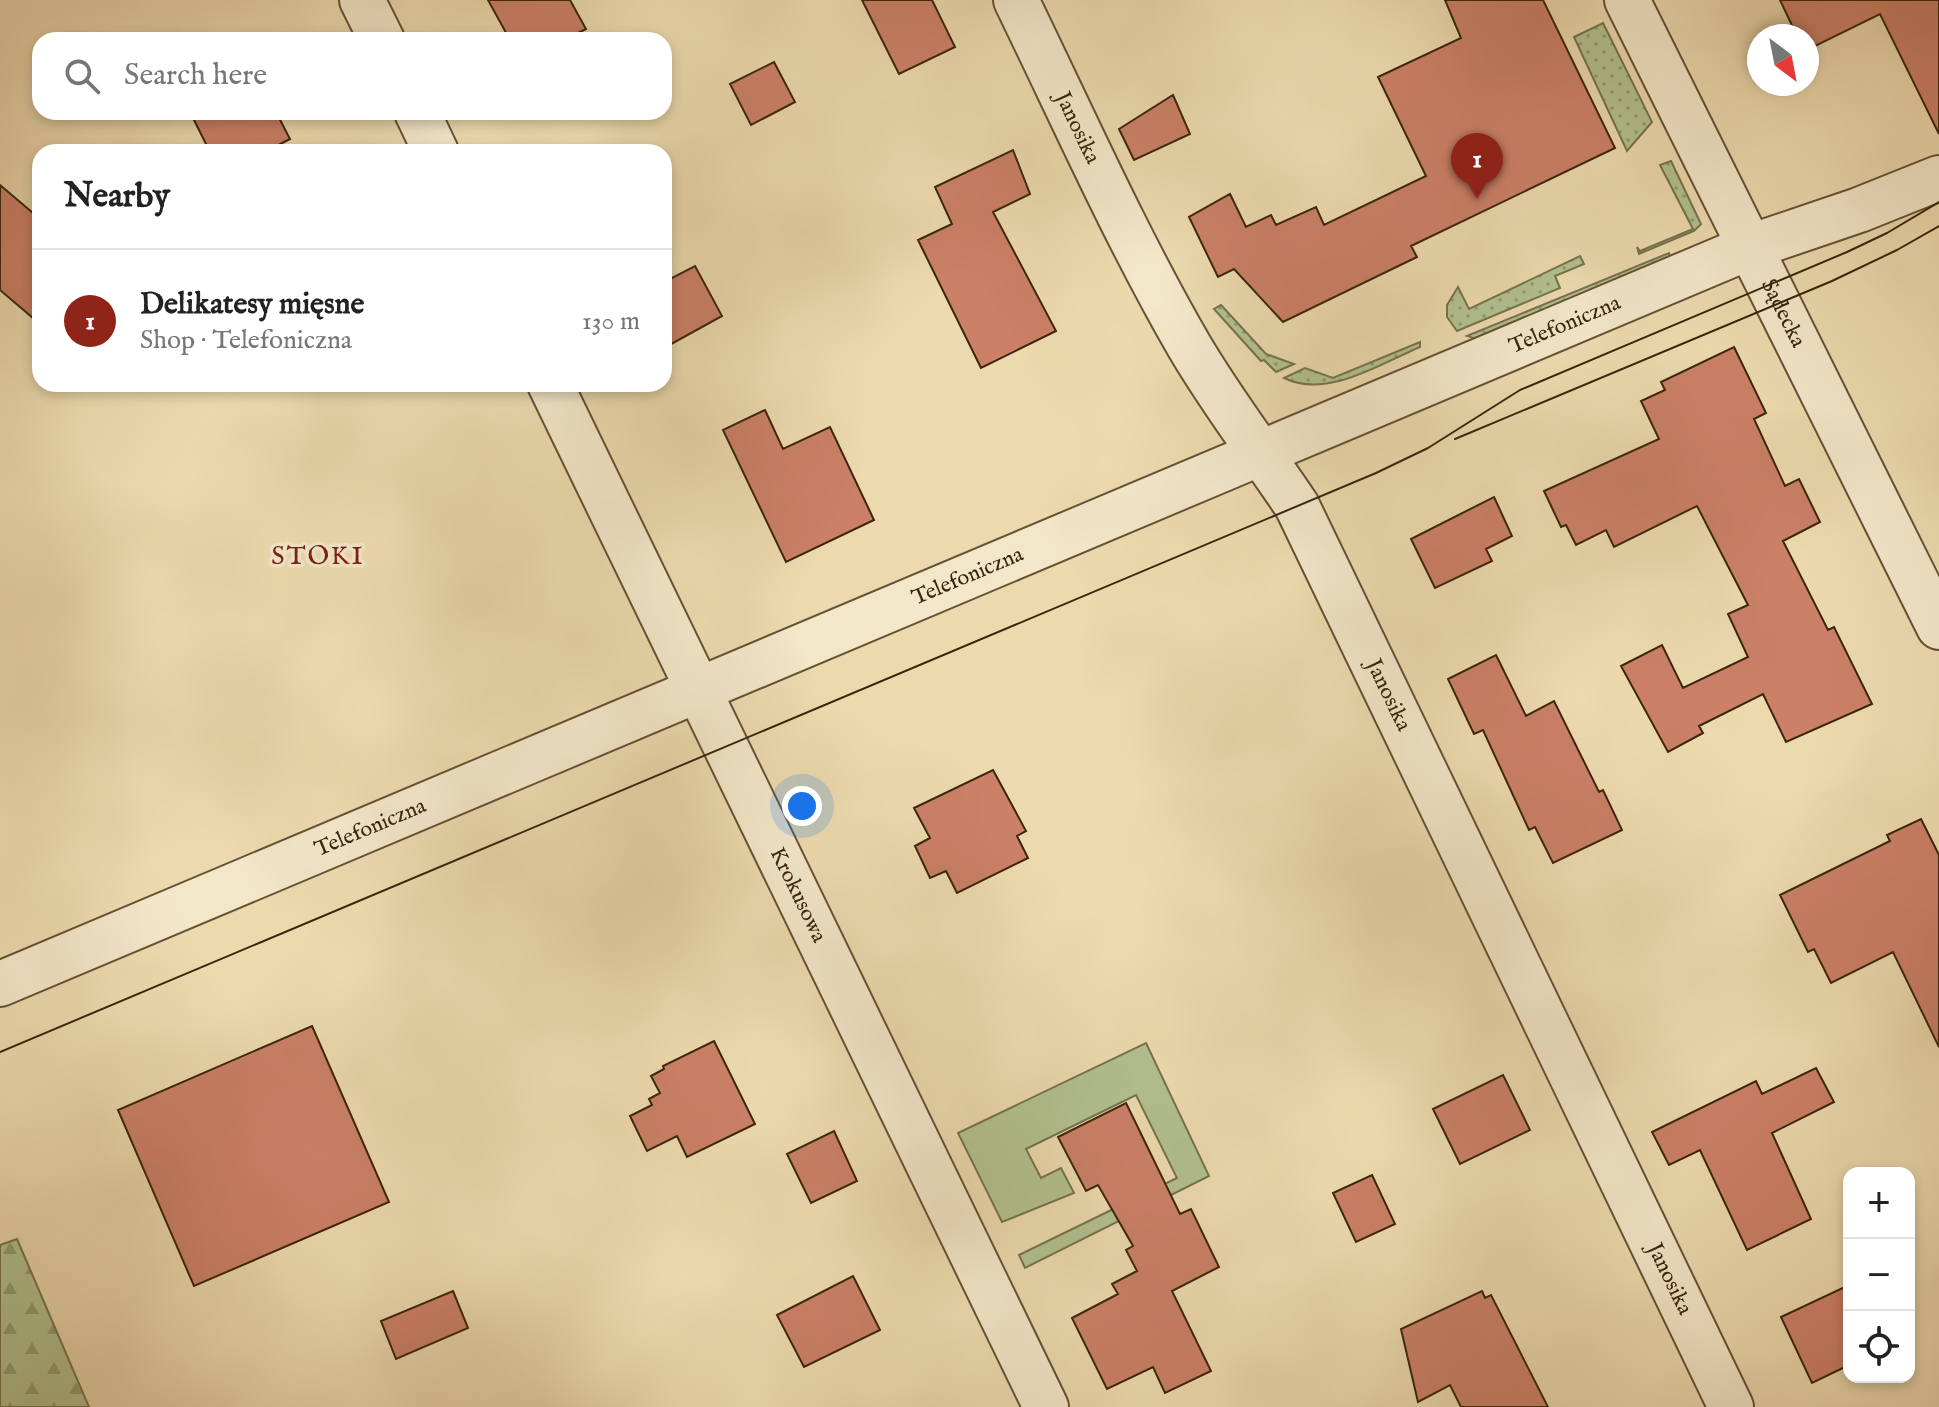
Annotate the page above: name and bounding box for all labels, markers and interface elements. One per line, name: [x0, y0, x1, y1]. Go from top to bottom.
north arrow: [1747, 24, 1819, 96]
search box: [32, 32, 672, 120]
icon: search: [60, 54, 104, 98]
text: Search here: [124, 57, 267, 95]
street label: Janosika: [1047, 85, 1107, 169]
pin: 1: [1451, 133, 1503, 199]
text: Nearby: [64, 175, 170, 218]
street label: Sądecka: [1754, 274, 1812, 353]
text: Delikatesy mięsne: [140, 286, 364, 324]
street label: Telefoniczna: [1505, 289, 1625, 361]
text: 1: [85, 305, 95, 338]
text: 130 m: [582, 305, 640, 338]
text: Shop · Telefoniczna: [140, 324, 352, 357]
district label: STOKI: [271, 540, 365, 573]
street label: Telefoniczna: [908, 540, 1028, 612]
street label: Janosika: [1358, 652, 1418, 736]
your location: [782, 786, 822, 826]
street label: Telefoniczna: [311, 792, 431, 864]
street label: Krokusowa: [763, 843, 833, 948]
map controls: [1843, 1167, 1915, 1383]
button: +: [1843, 1167, 1915, 1239]
street label: Janosika: [1639, 1236, 1699, 1320]
button: −: [1843, 1239, 1915, 1311]
button: locate: [1843, 1311, 1915, 1383]

